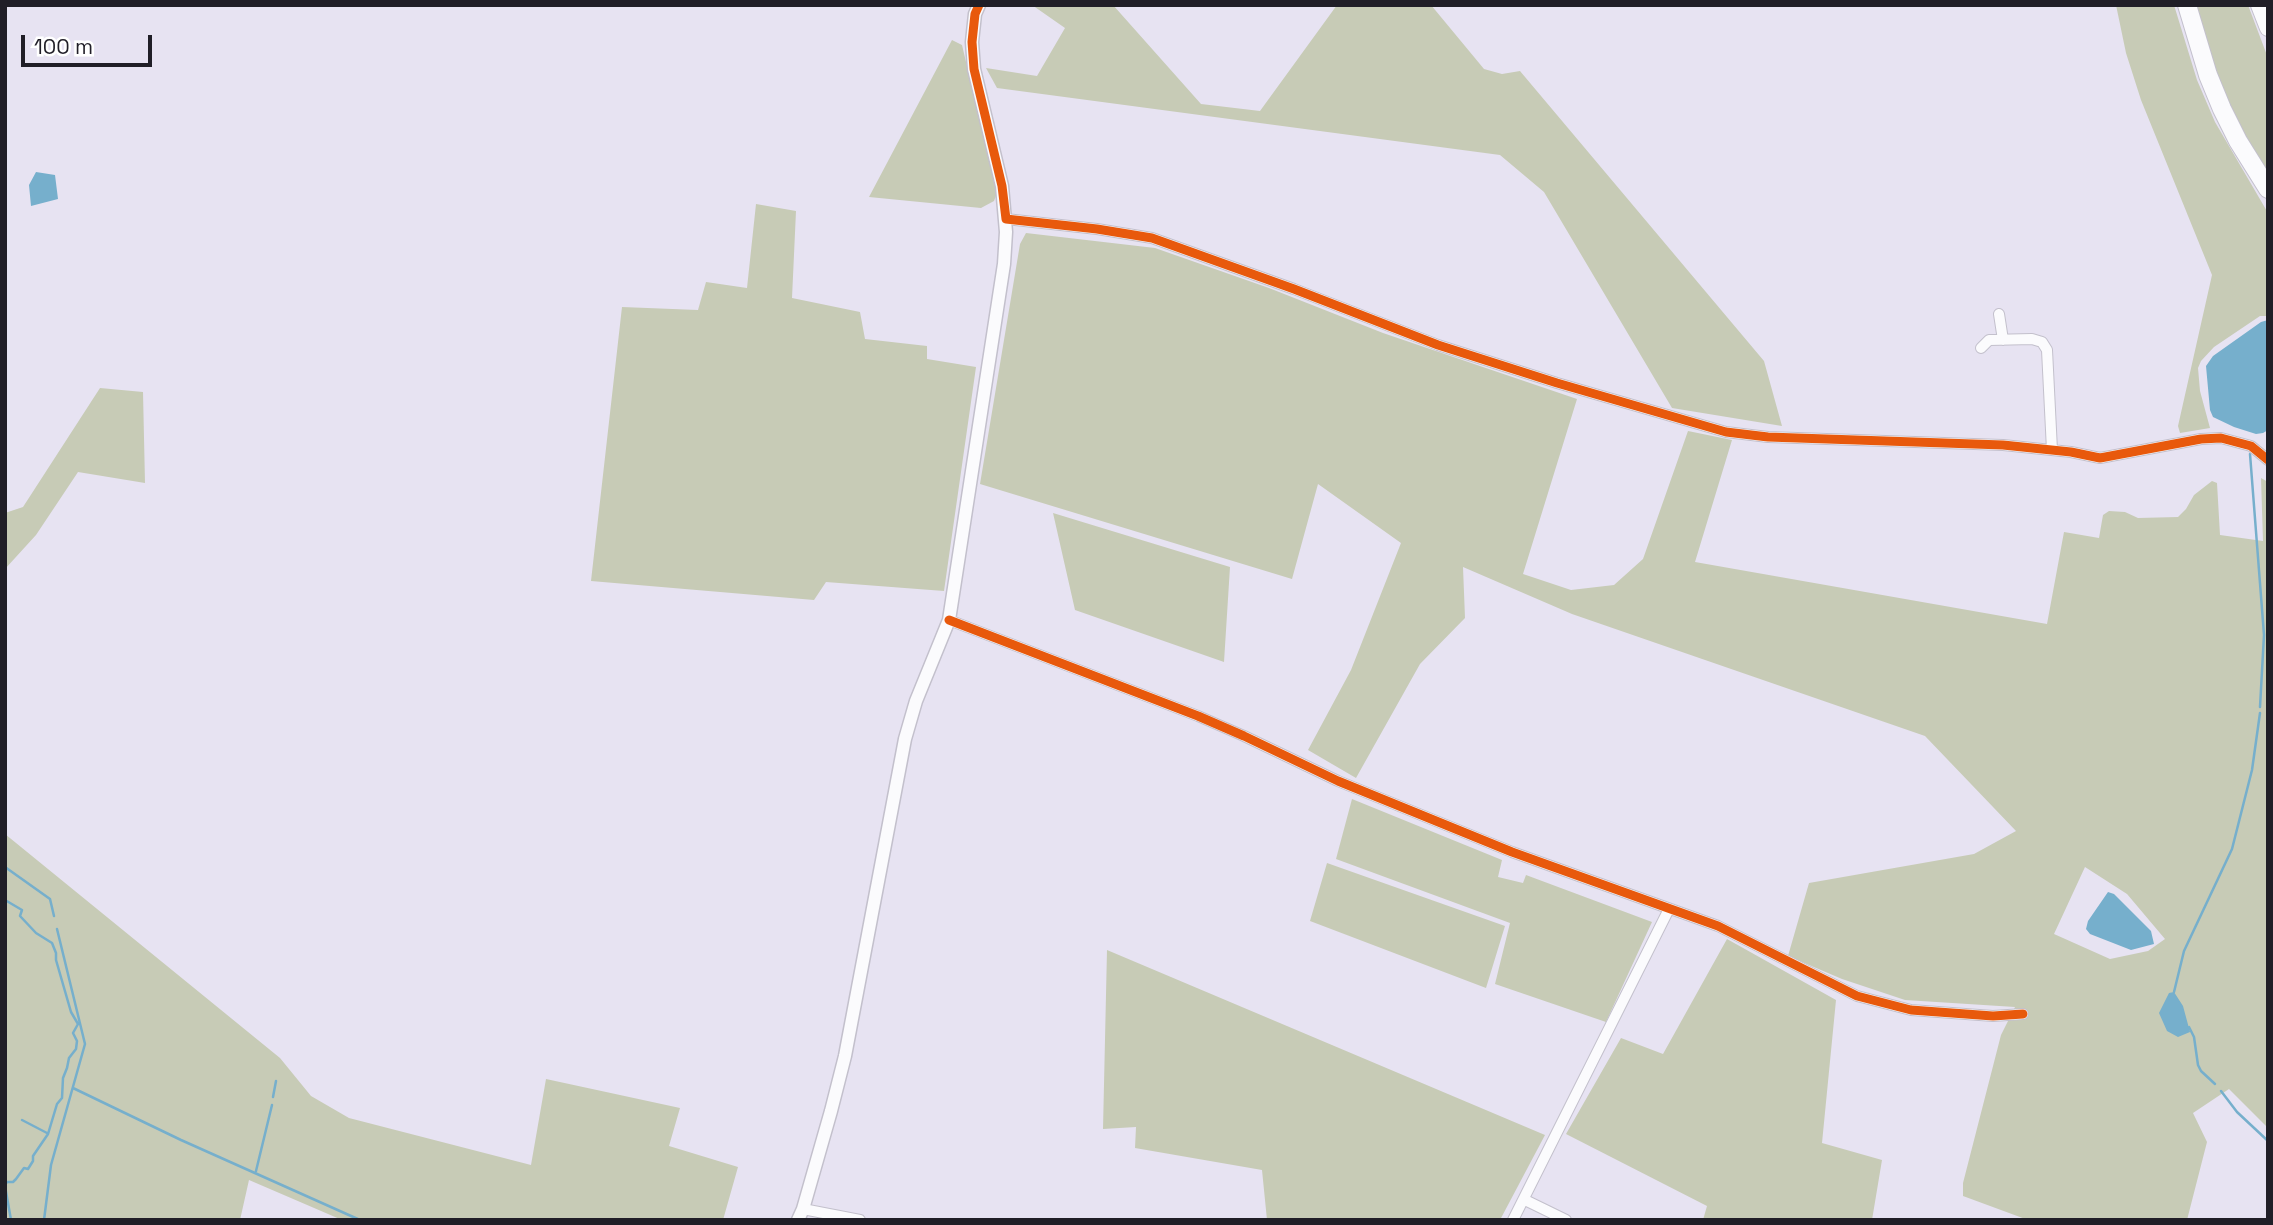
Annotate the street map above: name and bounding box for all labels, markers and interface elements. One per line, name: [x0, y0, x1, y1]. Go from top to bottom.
scale bar: [24, 21, 156, 65]
text: 100 m: [34, 33, 93, 60]

